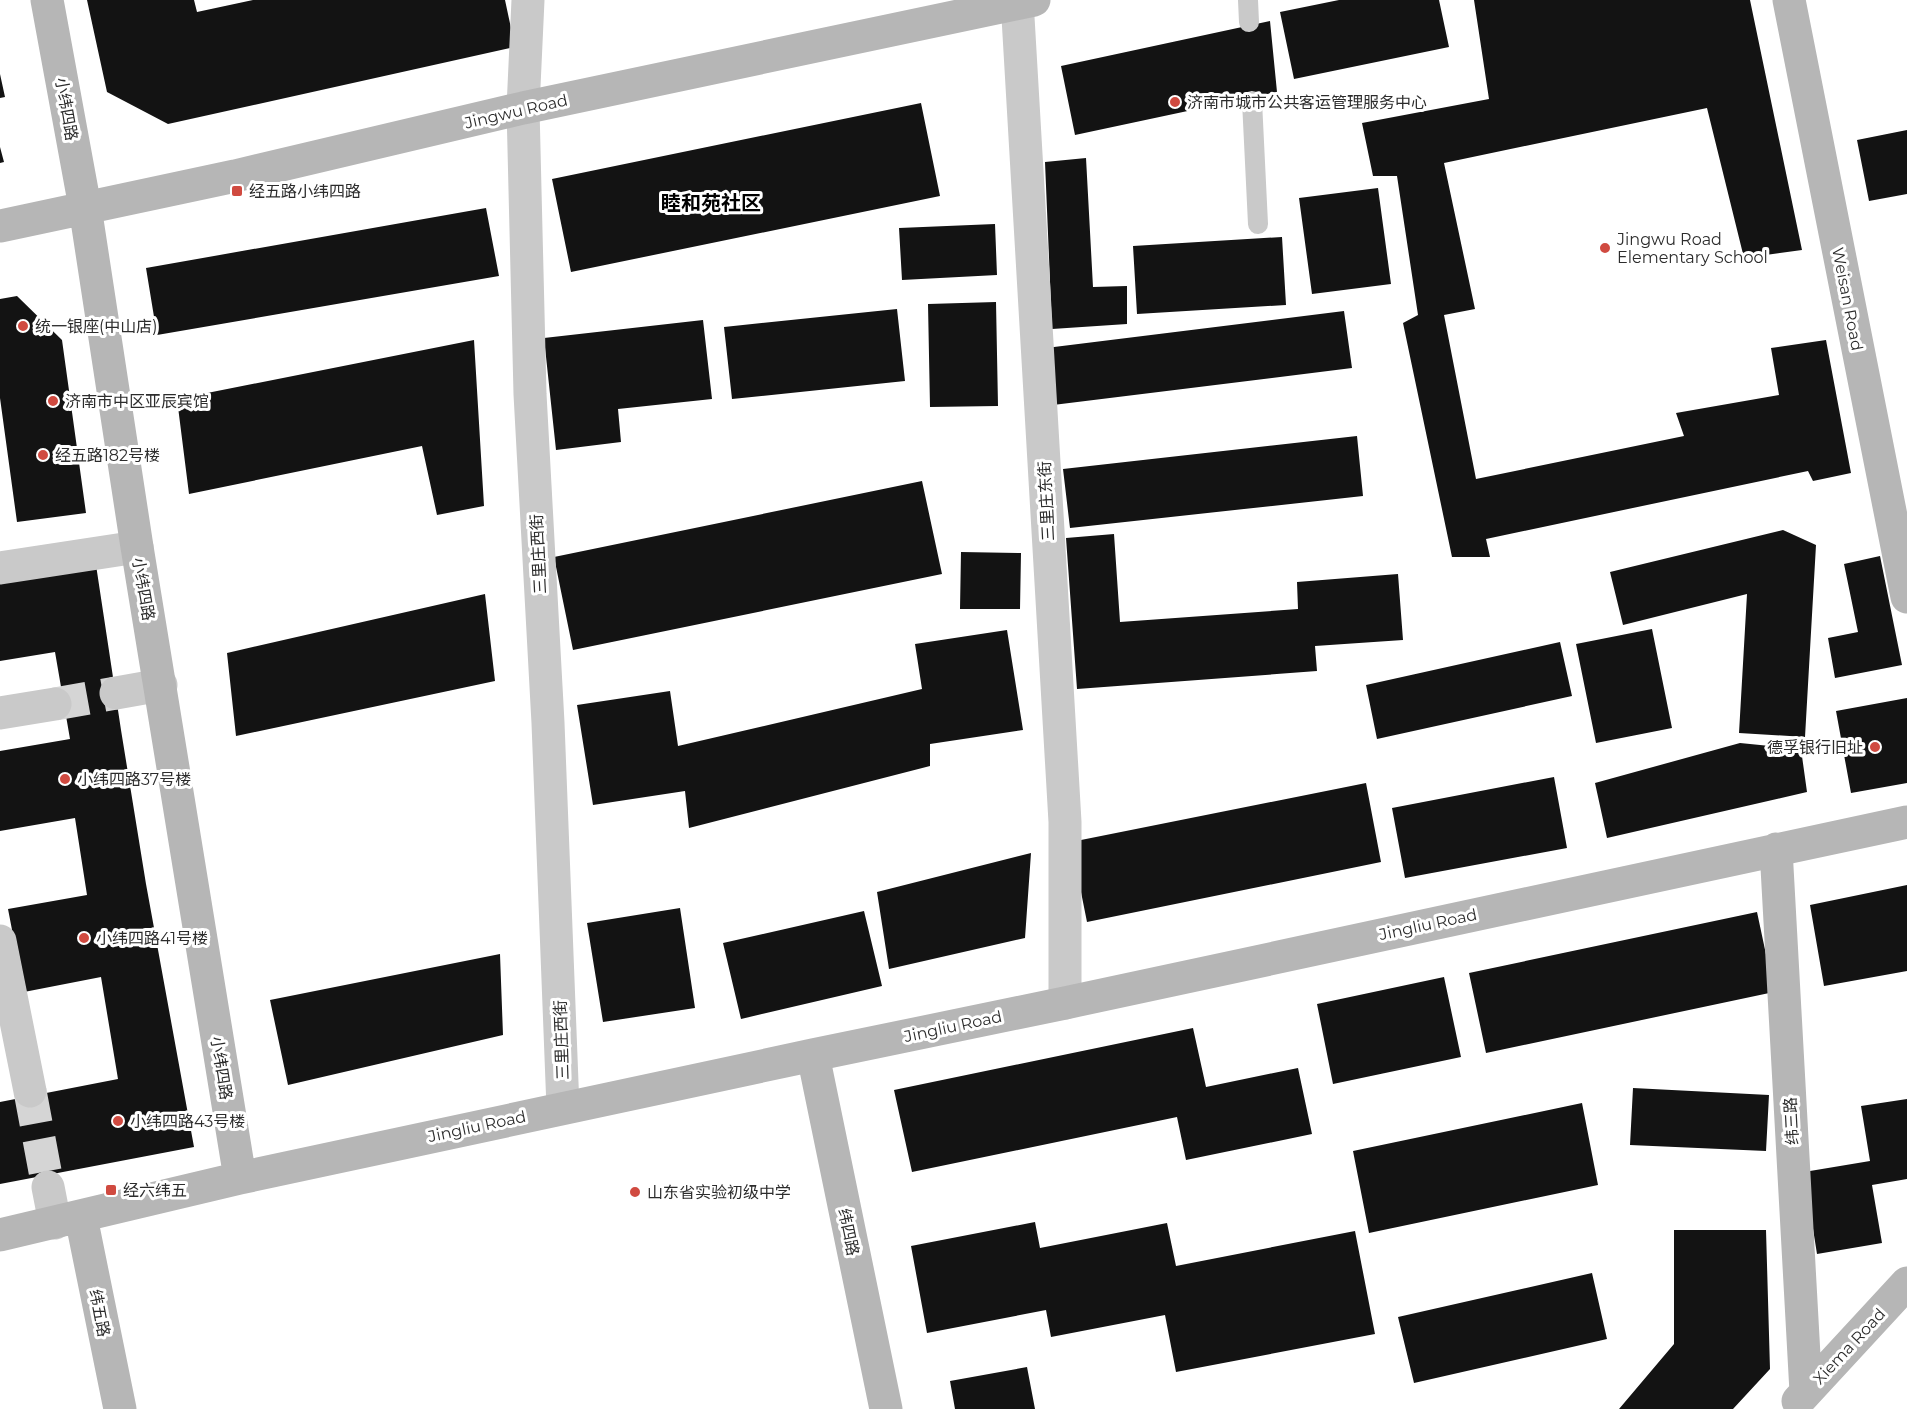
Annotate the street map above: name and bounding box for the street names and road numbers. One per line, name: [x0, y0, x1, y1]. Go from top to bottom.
street label: 小纬四路: [52, 76, 81, 142]
street label: Jingwu Road: [462, 90, 569, 133]
street label: Weisan Road: [1828, 246, 1867, 352]
street label: 三里庄东街: [1035, 461, 1058, 541]
street label: 三里庄西街: [527, 514, 550, 594]
street label: 小纬四路: [129, 556, 158, 622]
street label: Jingliu Road: [1376, 905, 1479, 944]
street label: 三里庄西街: [551, 1000, 572, 1080]
street label: Jingliu Road: [901, 1007, 1004, 1046]
street label: 小纬四路: [207, 1035, 236, 1101]
street label: 纬三路: [1781, 1097, 1802, 1145]
street label: Jingliu Road: [425, 1107, 528, 1146]
street label: 纬四路: [834, 1207, 863, 1258]
street label: 纬五路: [86, 1288, 113, 1338]
street label: Xiema Road: [1809, 1304, 1889, 1388]

